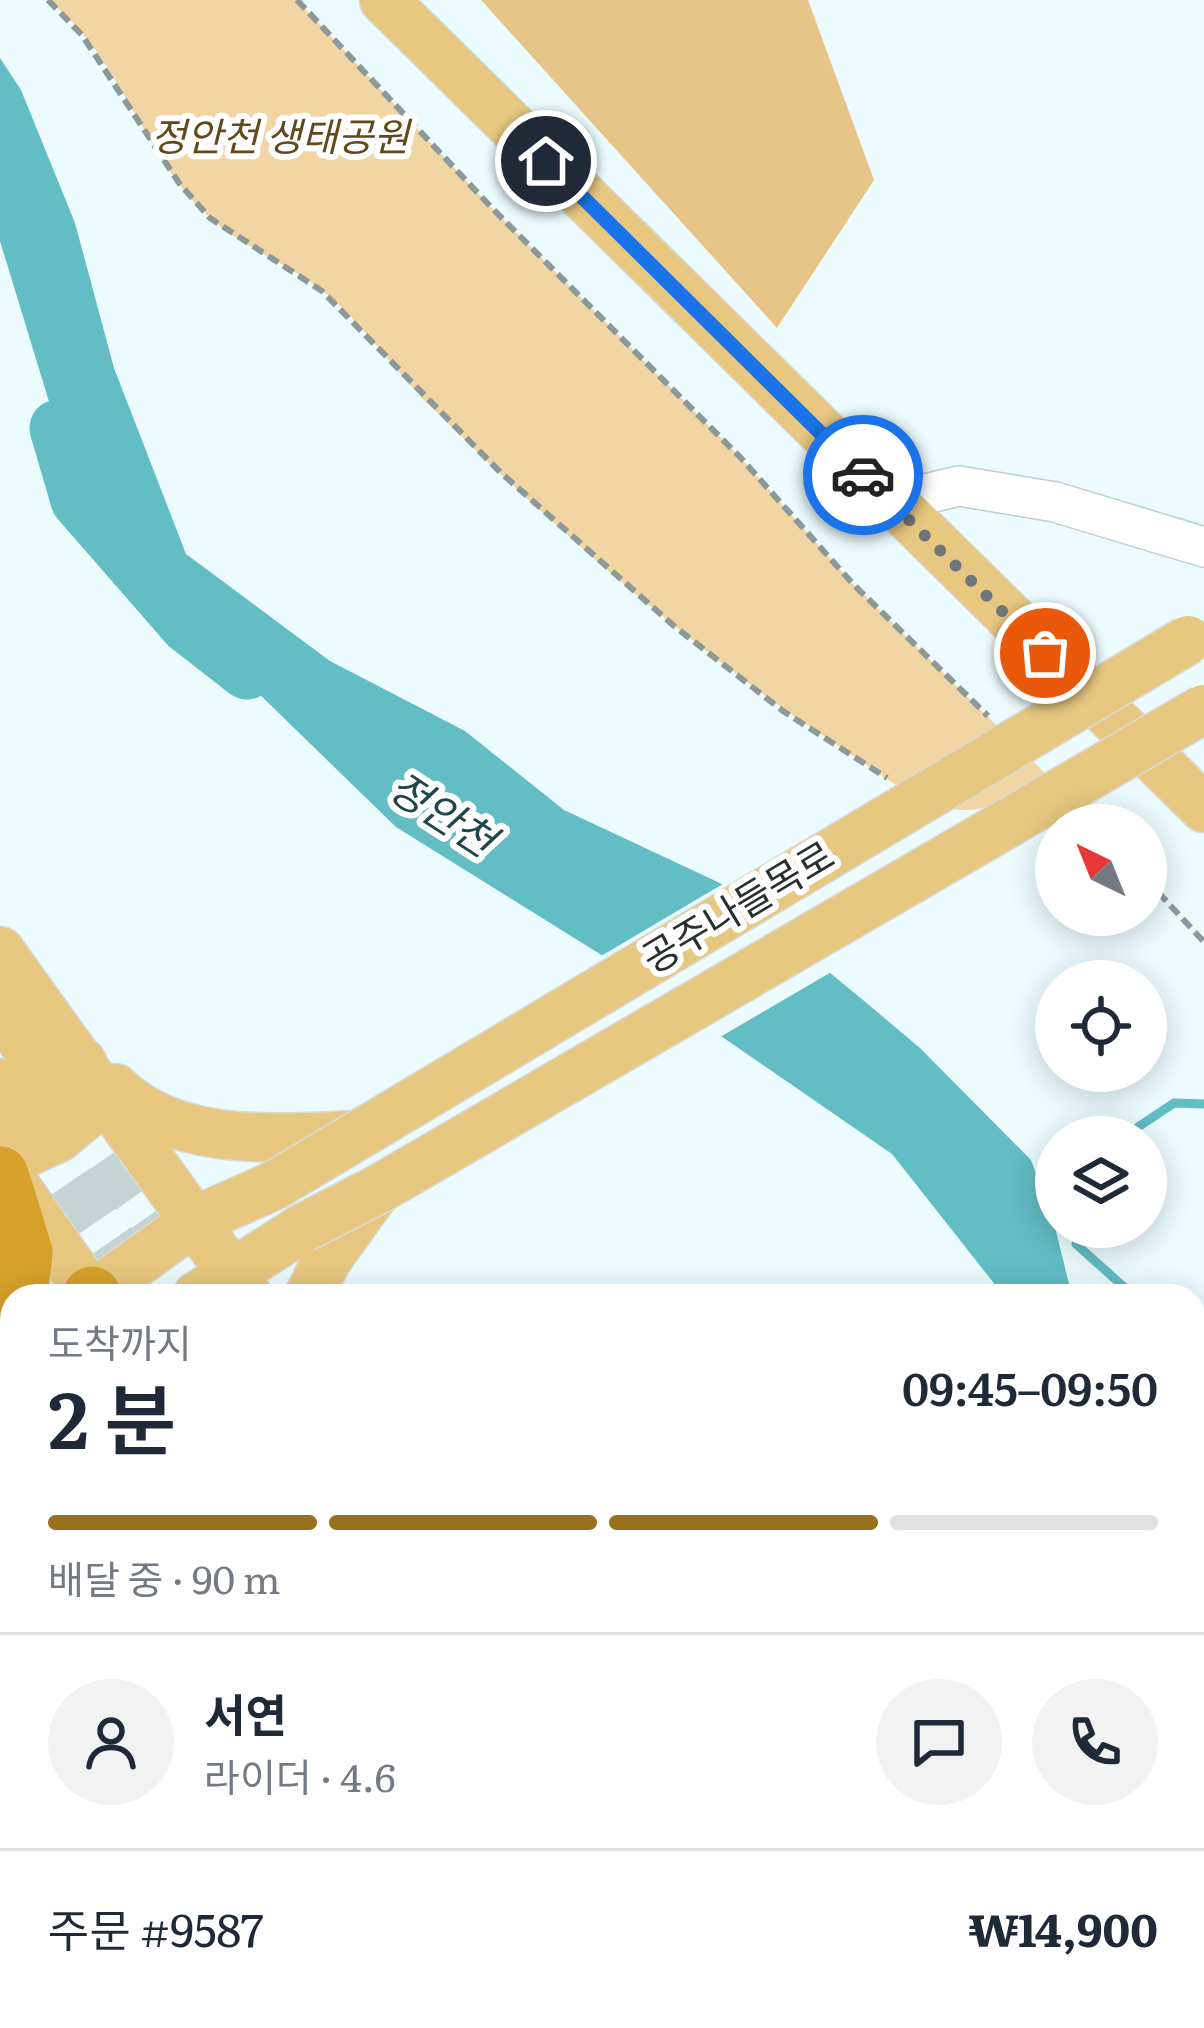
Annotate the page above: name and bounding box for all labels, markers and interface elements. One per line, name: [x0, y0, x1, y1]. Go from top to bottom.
park label: 정안천 생태공원: [151, 105, 412, 163]
pin: [495, 110, 597, 212]
icon: home: [513, 128, 579, 194]
courier: [803, 415, 923, 535]
icon: car: [830, 442, 896, 508]
pin: [994, 602, 1096, 704]
icon: bag: [1012, 620, 1078, 686]
water label: 정안천: [378, 754, 513, 871]
north arrow: [1035, 804, 1167, 936]
map controls: [1035, 804, 1167, 1248]
street label: 공주나들목로: [629, 824, 844, 985]
button: locate: [1035, 960, 1167, 1092]
button: layers: [1035, 1116, 1167, 1248]
text: 도착까지: [48, 1312, 192, 1370]
text: 09:45–09:50: [902, 1353, 1158, 1420]
text: 2 분: [48, 1357, 176, 1473]
text: 배달 중 · 90 m: [48, 1548, 281, 1606]
button: person: [48, 1679, 174, 1805]
text: 서연: [204, 1679, 287, 1746]
button: chat: [876, 1679, 1002, 1805]
button: phone: [1032, 1679, 1158, 1805]
text: 라이더 · 4.6: [204, 1746, 396, 1804]
text: 주문 #9587: [48, 1894, 264, 1961]
text: ₩14,900: [968, 1894, 1158, 1961]

